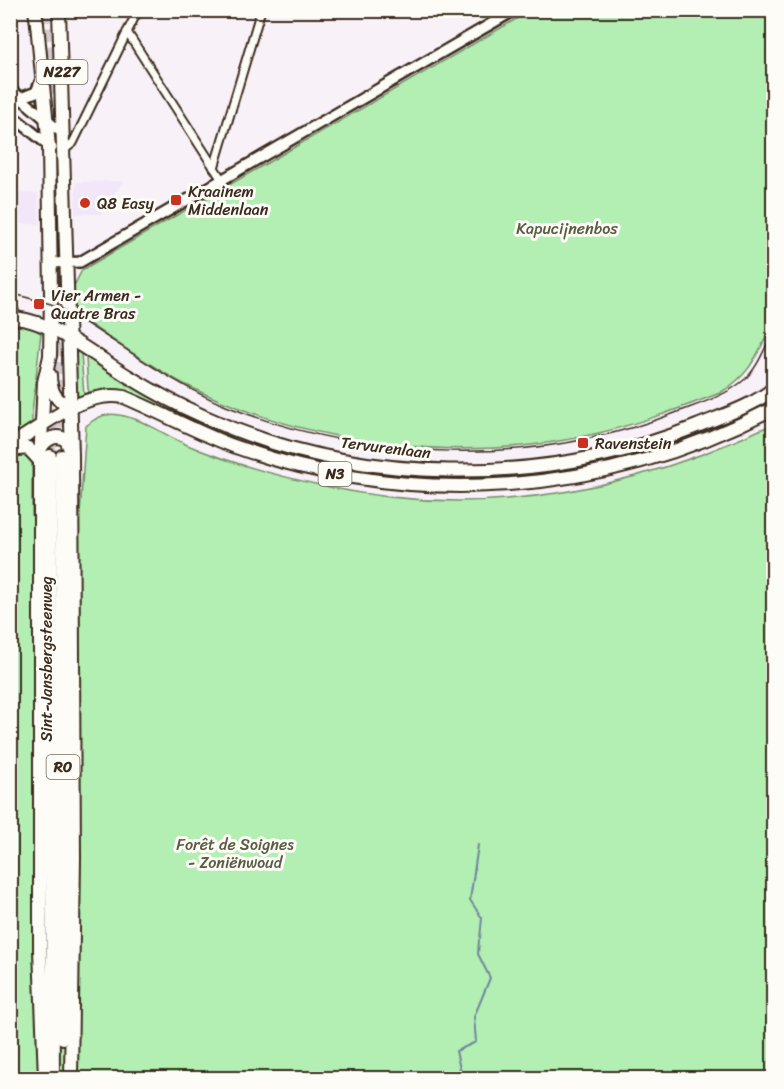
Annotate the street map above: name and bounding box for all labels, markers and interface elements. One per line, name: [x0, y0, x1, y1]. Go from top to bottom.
road number: N227: [36, 60, 88, 84]
place label: Kraainem Middenlaan: [188, 177, 269, 224]
place label: Q8 Easy: [97, 189, 154, 218]
marker: Kraainem Middenlaan: [169, 193, 183, 207]
marker: Q8 Easy: [78, 196, 92, 210]
park label: Kapucijnenbos: [516, 214, 618, 243]
place label: Vier Armen - Quatre Bras: [51, 281, 141, 328]
marker: Vier Armen - Quatre Bras: [32, 297, 46, 311]
street label: Tervurenlaan: [339, 428, 433, 467]
place label: Ravenstein: [595, 429, 672, 458]
marker: Ravenstein: [576, 436, 590, 450]
road number: N3: [318, 462, 352, 486]
street label: Sint-Jansbergsteenweg: [32, 576, 61, 742]
road number: R0: [46, 755, 80, 779]
park label: Forêt de Soignes - Zoniënwoud: [176, 830, 294, 877]

